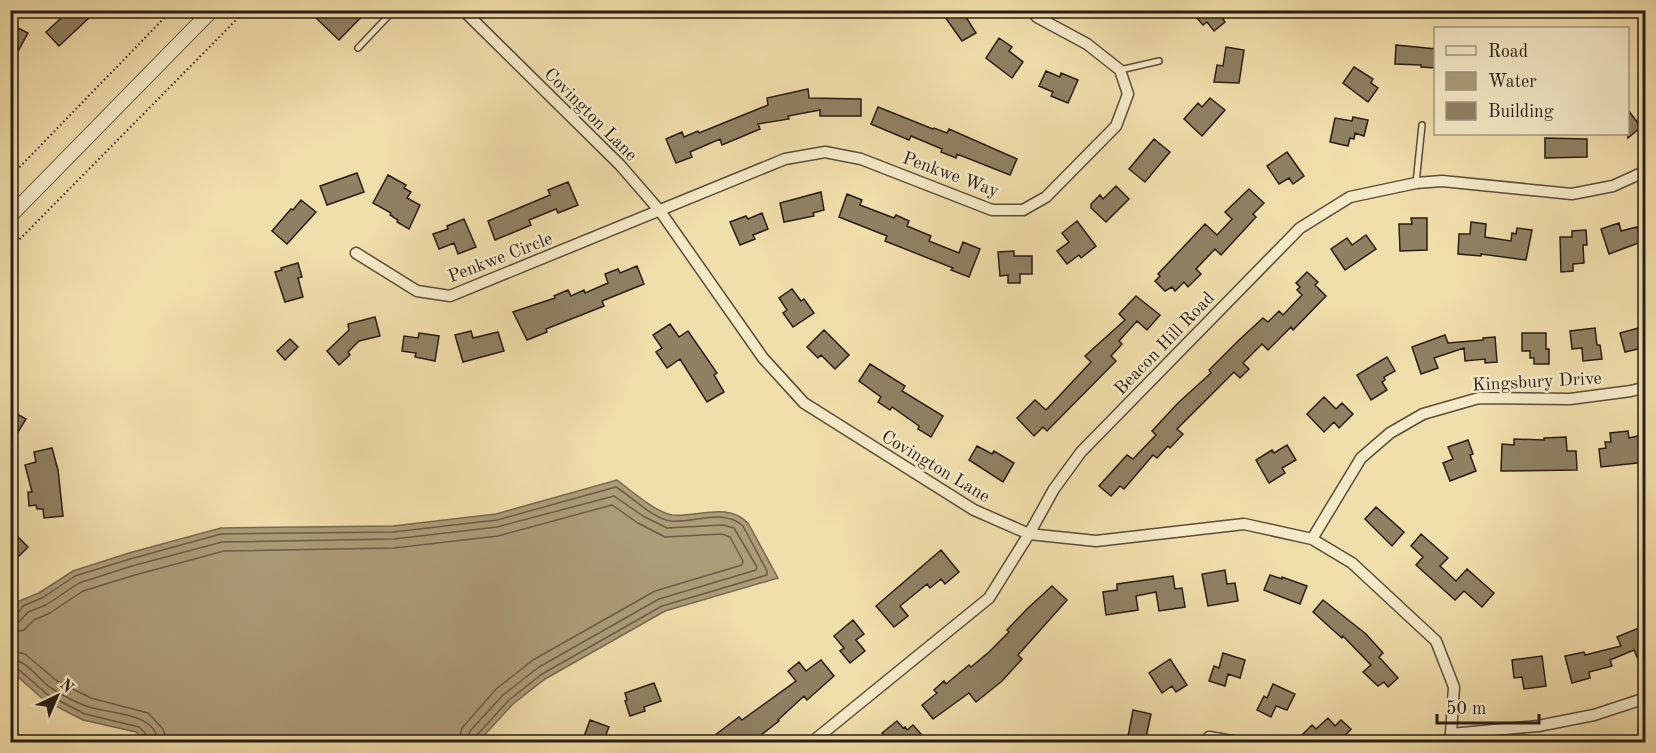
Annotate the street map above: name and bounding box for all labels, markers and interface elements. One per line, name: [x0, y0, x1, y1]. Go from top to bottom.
legend: [1434, 27, 1629, 135]
text: Road: [1488, 43, 1528, 61]
street label: Covington Lane: [540, 65, 640, 165]
text: Water: [1488, 73, 1537, 91]
text: Building: [1488, 103, 1554, 121]
street label: Penkwe Way: [900, 149, 1002, 201]
street label: Penkwe Circle: [446, 230, 555, 286]
street label: Beacon Hill Road: [1111, 289, 1218, 399]
street label: Kingsbury Drive: [1472, 370, 1602, 394]
street label: Covington Lane: [878, 427, 993, 506]
north arrow: [27, 666, 87, 726]
text: N: [56, 677, 77, 697]
scale bar: [1437, 687, 1539, 725]
text: 50 m: [1446, 700, 1486, 718]

